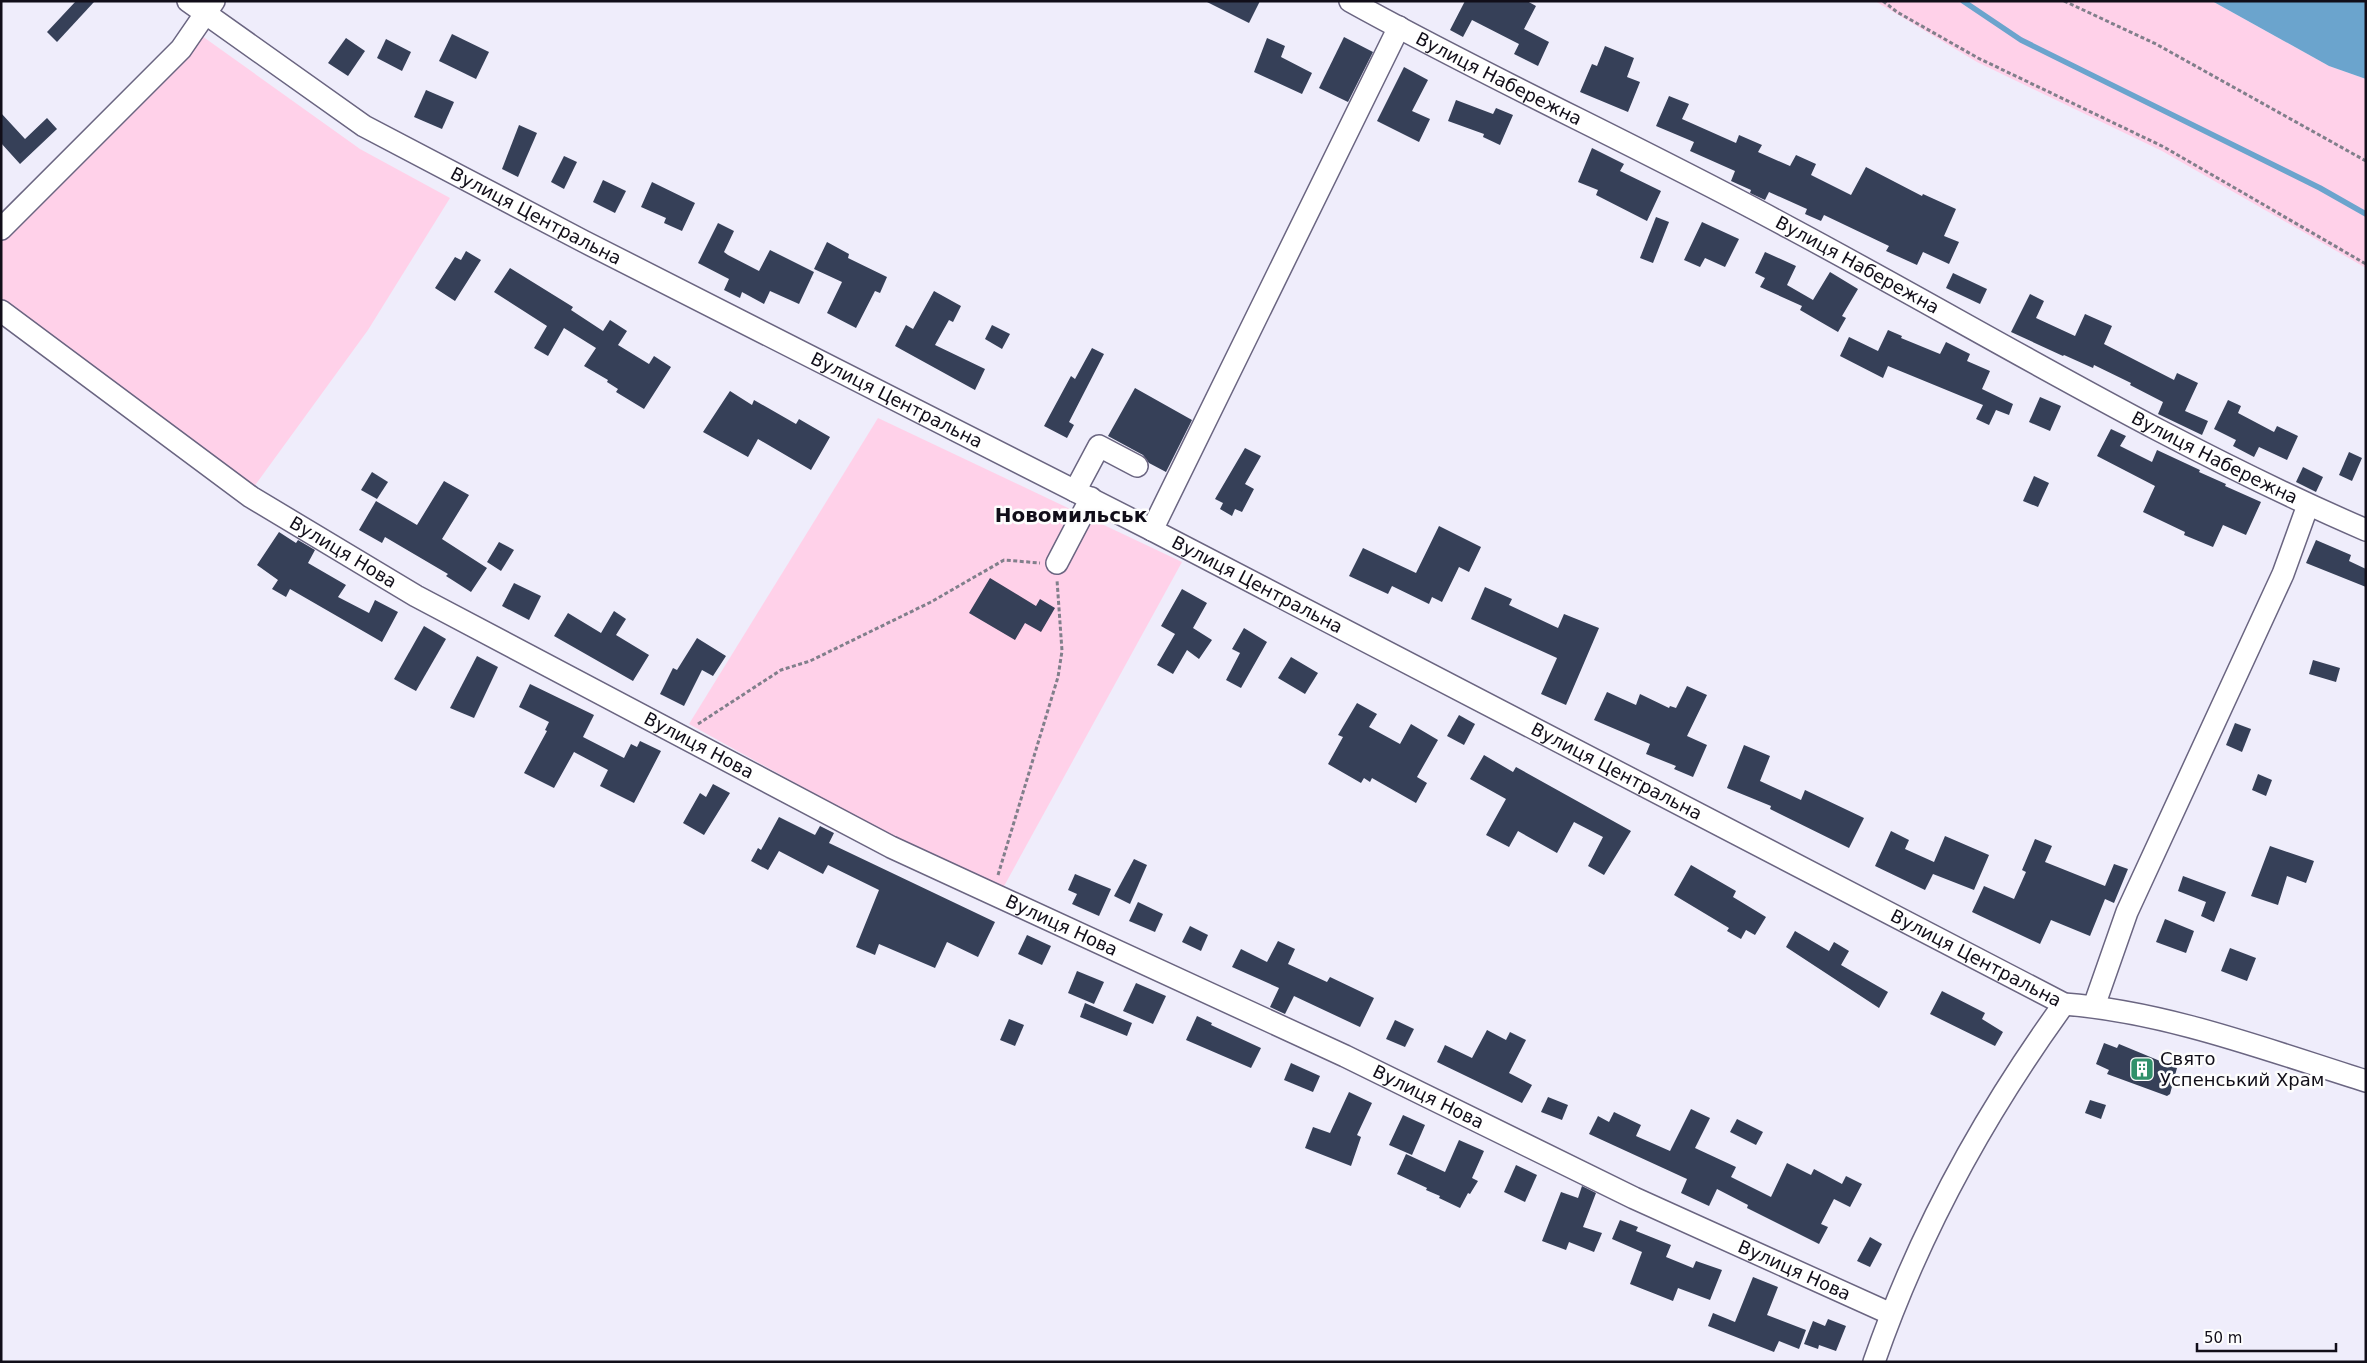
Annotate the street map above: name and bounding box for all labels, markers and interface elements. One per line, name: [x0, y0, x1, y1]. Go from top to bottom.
street label: Вулиця Набережна: [1412, 28, 1586, 129]
street label: Вулиця Центральна: [447, 162, 625, 269]
street label: Вулиця Набережна: [1772, 211, 1943, 318]
street label: Вулиця Центральна: [807, 348, 986, 452]
street label: Вулиця Набережна: [2128, 407, 2301, 508]
district label: Новомильськ: [995, 503, 1148, 527]
street label: Вулиця Нова: [286, 512, 401, 592]
street label: Вулиця Центральна: [1168, 531, 1347, 637]
street label: Вулиця Нова: [641, 707, 758, 783]
street label: Вулиця Центральна: [1528, 718, 1706, 824]
street label: Вулиця Нова: [1002, 890, 1121, 960]
street label: Вулиця Центральна: [1887, 905, 2065, 1011]
place label: Свято Успенський Храм: [2160, 1048, 2324, 1090]
building icon: Свято Успенський Храм: [2129, 1056, 2155, 1082]
street label: Вулиця Нова: [1370, 1060, 1488, 1133]
street label: Вулиця Нова: [1735, 1235, 1854, 1304]
scale bar: [2197, 1320, 2336, 1352]
text: 50 m: [2204, 1329, 2242, 1347]

